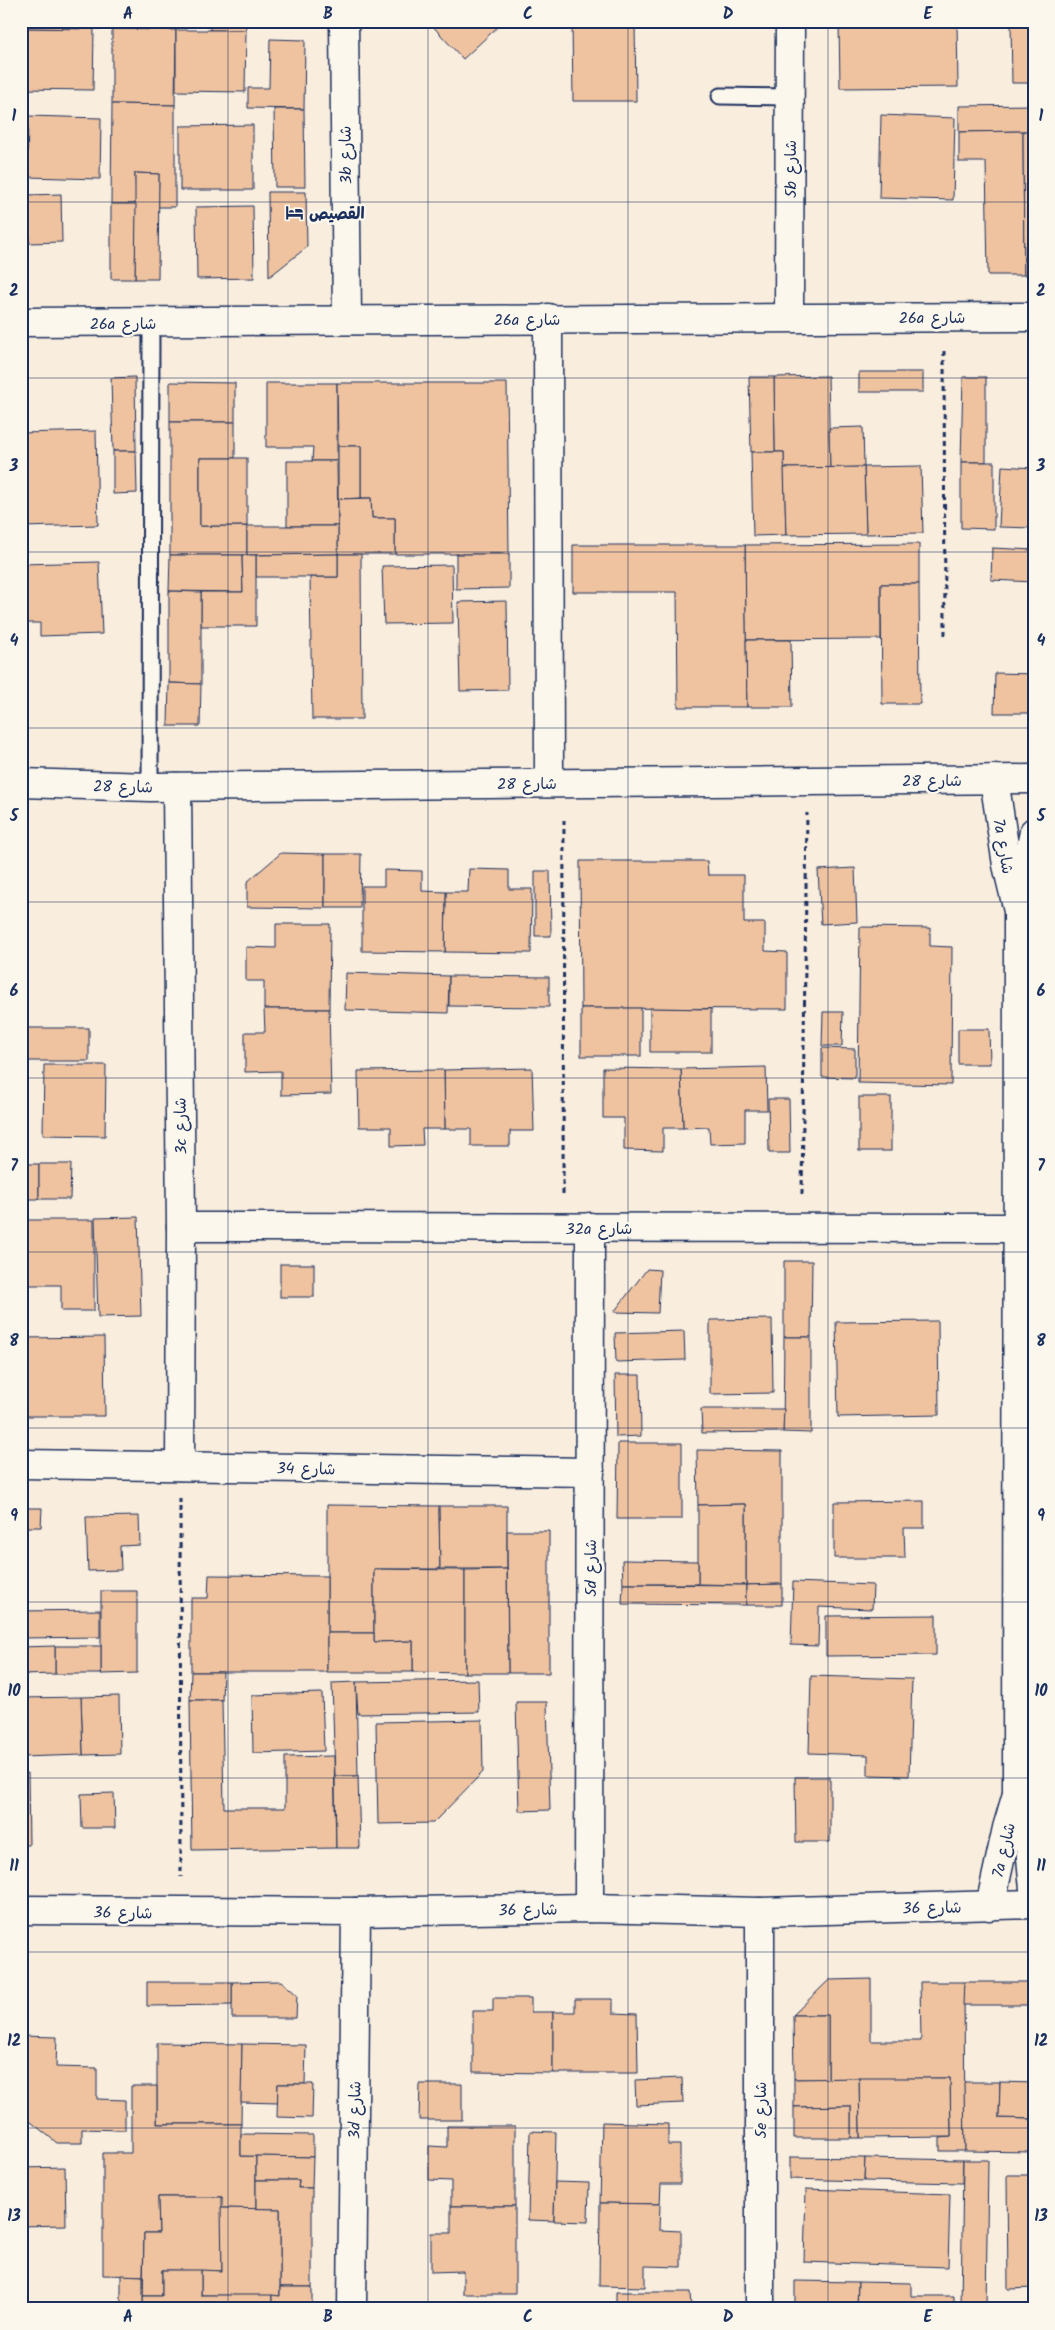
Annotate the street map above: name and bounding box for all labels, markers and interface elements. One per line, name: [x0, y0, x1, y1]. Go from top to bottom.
text: A: [123, 2, 133, 27]
text: B: [323, 2, 333, 27]
text: C: [523, 2, 533, 27]
text: D: [723, 2, 734, 27]
text: E: [924, 2, 934, 27]
text: 1: [12, 104, 17, 129]
text: 1: [1039, 104, 1044, 129]
street label: 3b شارع: [333, 125, 360, 184]
street label: 5b شارع: [779, 140, 804, 198]
place label: القصيص: [309, 202, 365, 227]
hotel icon: القصيص: [285, 203, 305, 223]
text: 2: [9, 279, 19, 304]
text: 2: [1036, 279, 1046, 304]
street label: 26a شارع: [899, 306, 965, 331]
street label: 26a شارع: [494, 308, 560, 333]
street label: 26a شارع: [90, 312, 156, 337]
text: 3: [9, 454, 19, 479]
text: 3: [1036, 454, 1046, 479]
text: 4: [10, 629, 19, 654]
text: 4: [1037, 629, 1046, 654]
street label: شارع 28: [902, 769, 962, 794]
street label: شارع 28: [497, 772, 557, 797]
street label: شارع 28: [93, 774, 153, 801]
text: 5: [9, 804, 20, 829]
text: 5: [1036, 804, 1047, 829]
street label: 7a شارع: [985, 817, 1020, 876]
text: 6: [10, 979, 19, 1004]
text: 6: [1037, 979, 1046, 1004]
street label: 3c شارع: [169, 1097, 194, 1155]
text: 7: [10, 1154, 18, 1179]
text: 7: [1037, 1154, 1045, 1179]
street label: 32a شارع: [566, 1217, 632, 1242]
text: 8: [9, 1329, 19, 1354]
text: 8: [1036, 1329, 1046, 1354]
street label: شارع 34: [276, 1456, 336, 1483]
text: 9: [10, 1504, 18, 1529]
text: 9: [1037, 1504, 1045, 1529]
street label: 5d شارع: [579, 1539, 604, 1597]
text: 10: [7, 1679, 21, 1704]
text: 10: [1034, 1679, 1048, 1704]
street label: 7a شارع: [986, 1820, 1023, 1880]
text: 11: [9, 1854, 19, 1879]
text: 11: [1036, 1854, 1046, 1879]
street label: شارع 36: [902, 1895, 962, 1922]
street label: شارع 36: [498, 1897, 558, 1924]
street label: شارع 36: [93, 1900, 153, 1927]
text: 12: [7, 2029, 21, 2054]
text: 12: [1034, 2029, 1048, 2054]
street label: 3d شارع: [342, 2081, 369, 2139]
street label: 5e شارع: [749, 2082, 774, 2138]
text: 13: [7, 2204, 21, 2229]
text: 13: [1034, 2204, 1048, 2229]
text: A: [123, 2305, 133, 2330]
text: B: [323, 2305, 333, 2330]
text: C: [523, 2305, 533, 2330]
text: D: [723, 2305, 734, 2330]
text: E: [924, 2305, 934, 2330]

